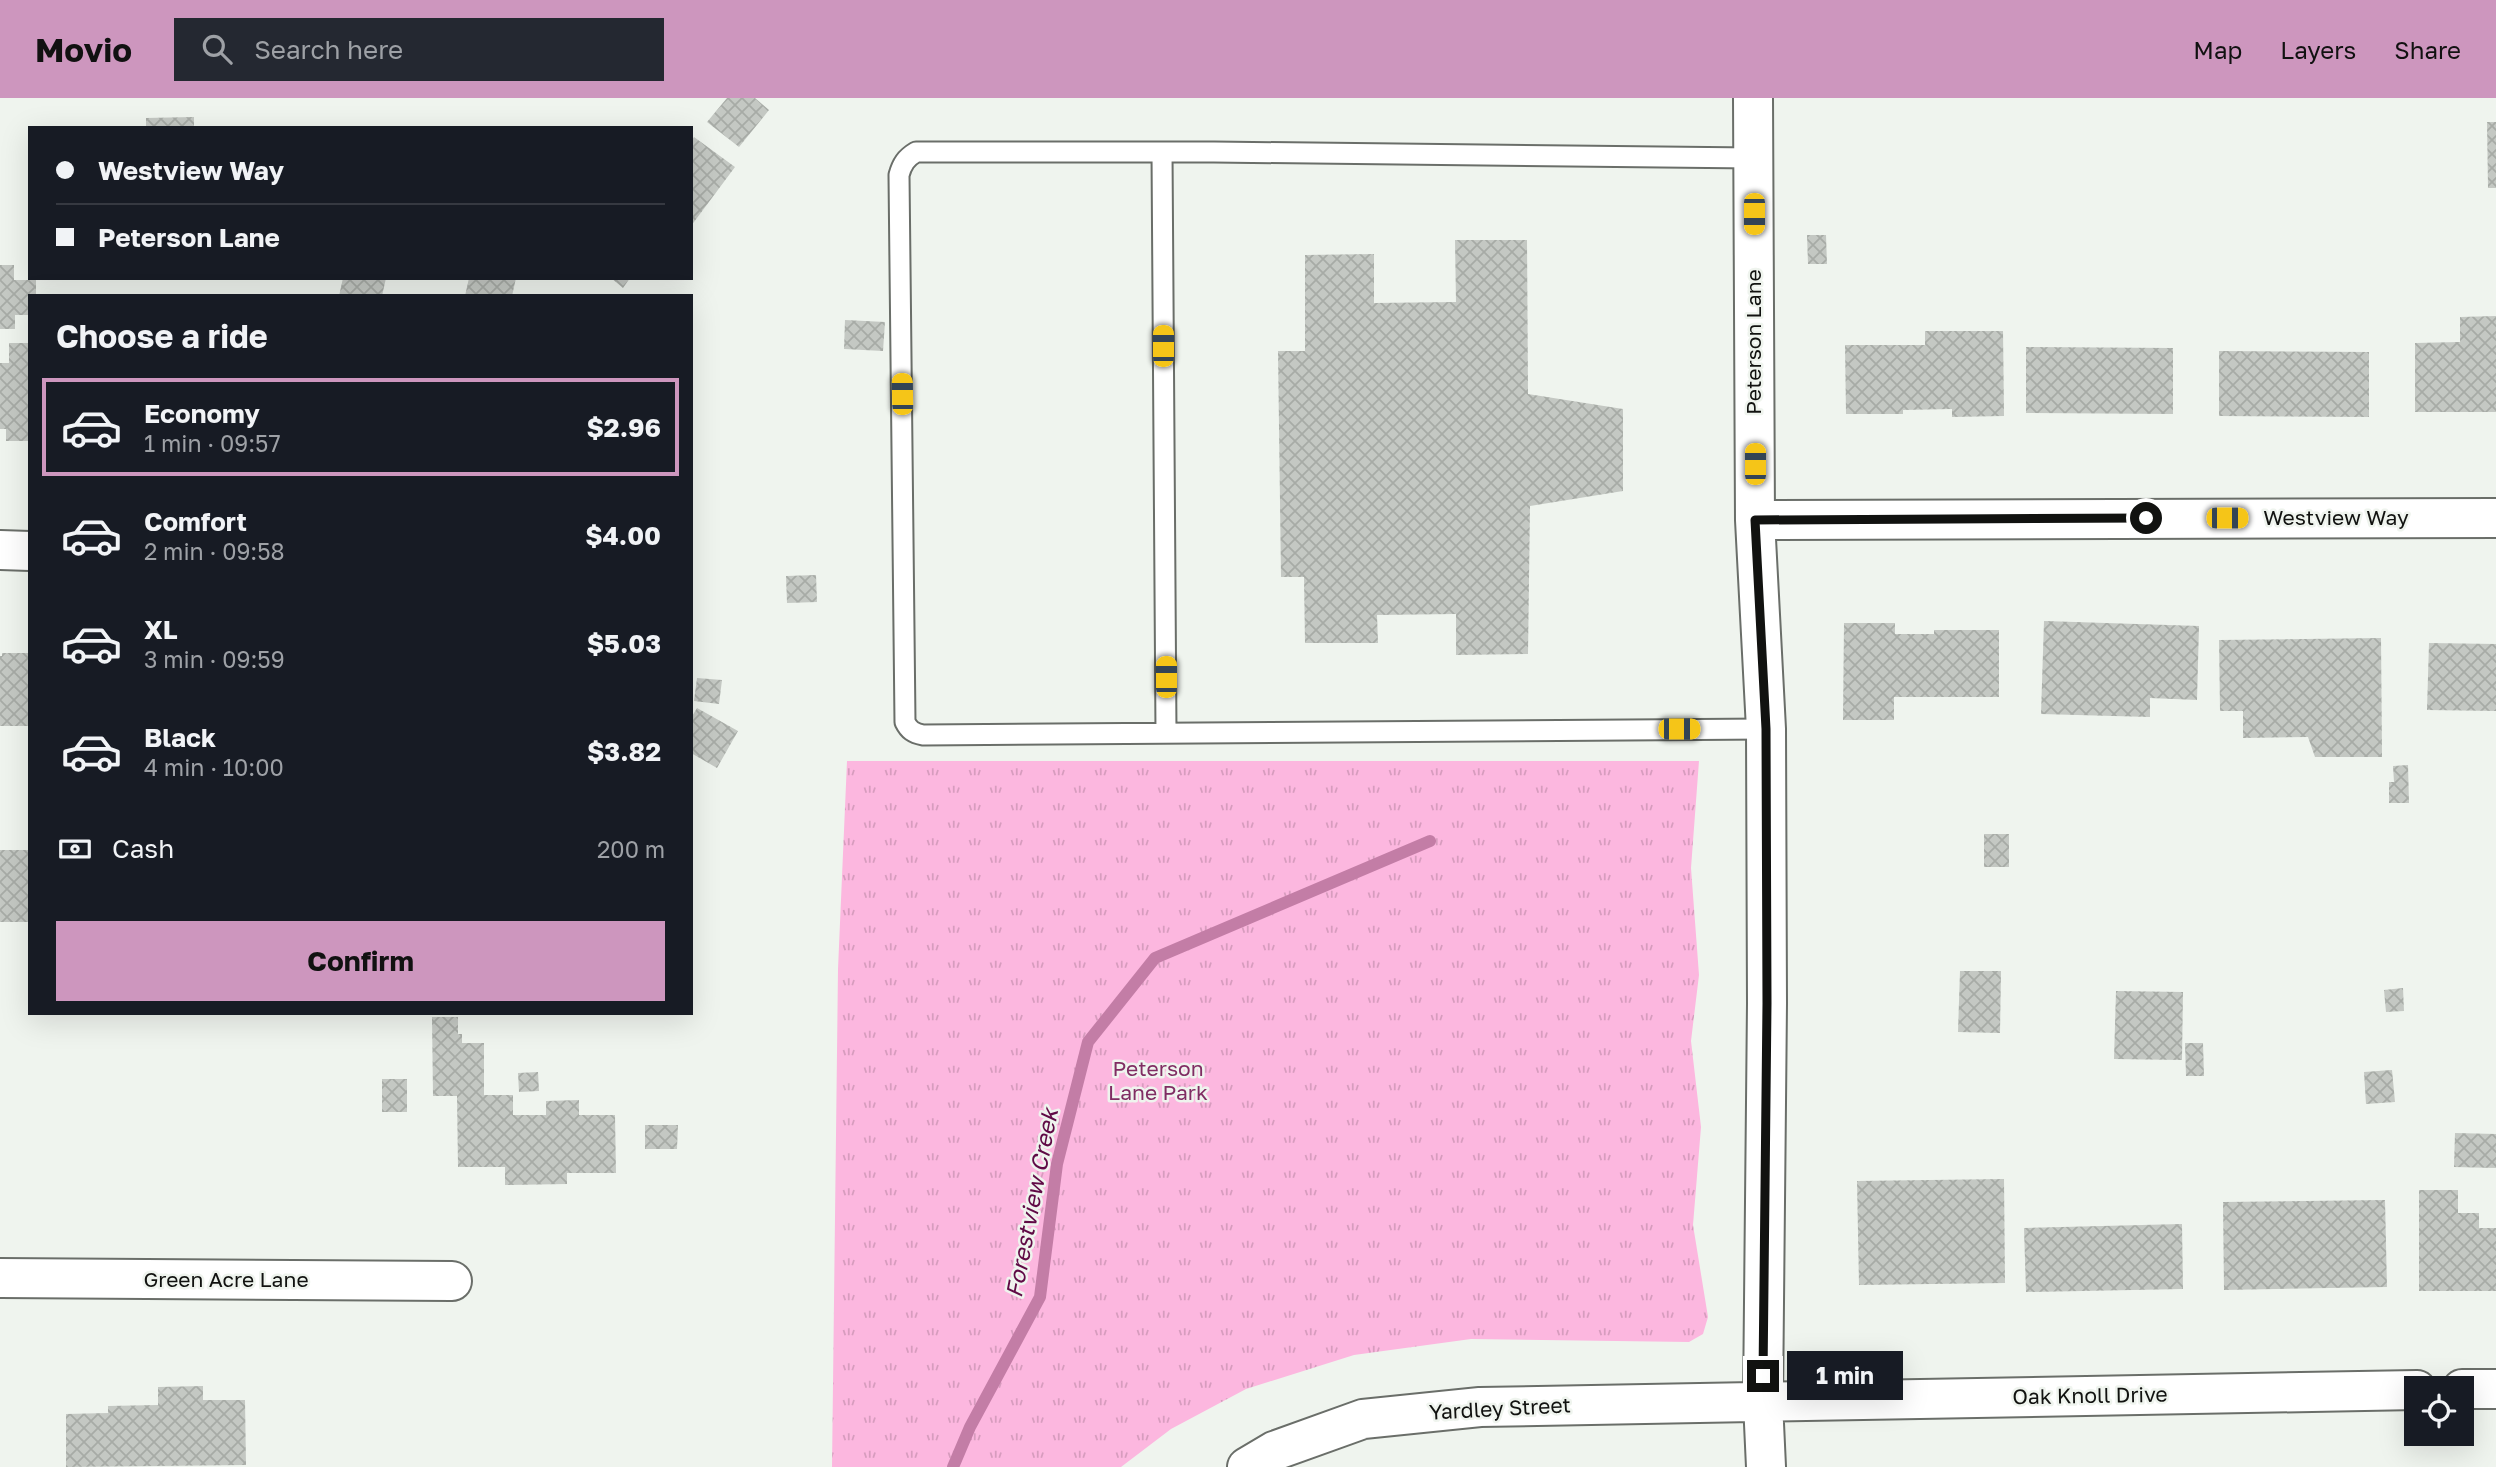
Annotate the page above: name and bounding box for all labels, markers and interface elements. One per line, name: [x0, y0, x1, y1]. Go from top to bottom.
search box: [174, 18, 664, 81]
text: Movio: [35, 30, 132, 69]
icon: search: [198, 30, 236, 68]
text: Search here: [254, 34, 403, 65]
text: Map: [2193, 35, 2242, 64]
text: Layers: [2280, 35, 2356, 64]
text: Share: [2394, 35, 2461, 64]
text: Westview Way: [98, 155, 284, 186]
car: [1744, 193, 1765, 235]
text: Peterson Lane: [98, 222, 280, 253]
street label: Peterson Lane: [1740, 269, 1766, 415]
text: Choose a ride: [56, 317, 268, 355]
car: [1153, 325, 1174, 367]
car: [892, 373, 913, 415]
icon: car: [60, 396, 123, 459]
text: Economy: [144, 398, 260, 429]
text: $2.96: [586, 412, 661, 443]
text: 1 min · 09:57: [144, 429, 281, 457]
car: [1745, 443, 1766, 485]
route start: [2130, 502, 2162, 534]
icon: car: [60, 504, 123, 567]
street label: Westview Way: [2263, 504, 2409, 530]
text: Comfort: [144, 506, 247, 537]
car: [2207, 508, 2249, 529]
text: $4.00: [585, 520, 661, 551]
text: 2 min · 09:58: [144, 537, 285, 565]
icon: car: [60, 612, 123, 675]
text: XL: [144, 614, 178, 645]
text: $5.03: [587, 628, 661, 659]
text: 3 min · 09:59: [144, 645, 285, 673]
car: [1156, 656, 1177, 698]
car: [1659, 719, 1701, 740]
icon: car: [60, 720, 123, 783]
text: Black: [144, 722, 216, 753]
text: $3.82: [587, 736, 661, 767]
text: 4 min · 10:00: [144, 753, 284, 781]
icon: cash: [56, 830, 94, 868]
text: Cash: [112, 833, 174, 864]
text: 200 m: [597, 835, 665, 863]
button: Confirm: [56, 921, 665, 1001]
park label: Peterson Lane Park: [1108, 1055, 1208, 1105]
water label: Forestview Creek: [999, 1104, 1063, 1300]
street label: Green Acre Lane: [143, 1266, 309, 1292]
callout: 1 min: [1788, 1352, 1903, 1400]
route end: [1747, 1360, 1779, 1392]
text: 1 min: [1816, 1361, 1874, 1389]
map controls: [2404, 1376, 2474, 1446]
button: locate: [2404, 1376, 2474, 1446]
street label: Oak Knoll Drive: [2012, 1381, 2168, 1409]
street label: Yardley Street: [1428, 1391, 1572, 1425]

